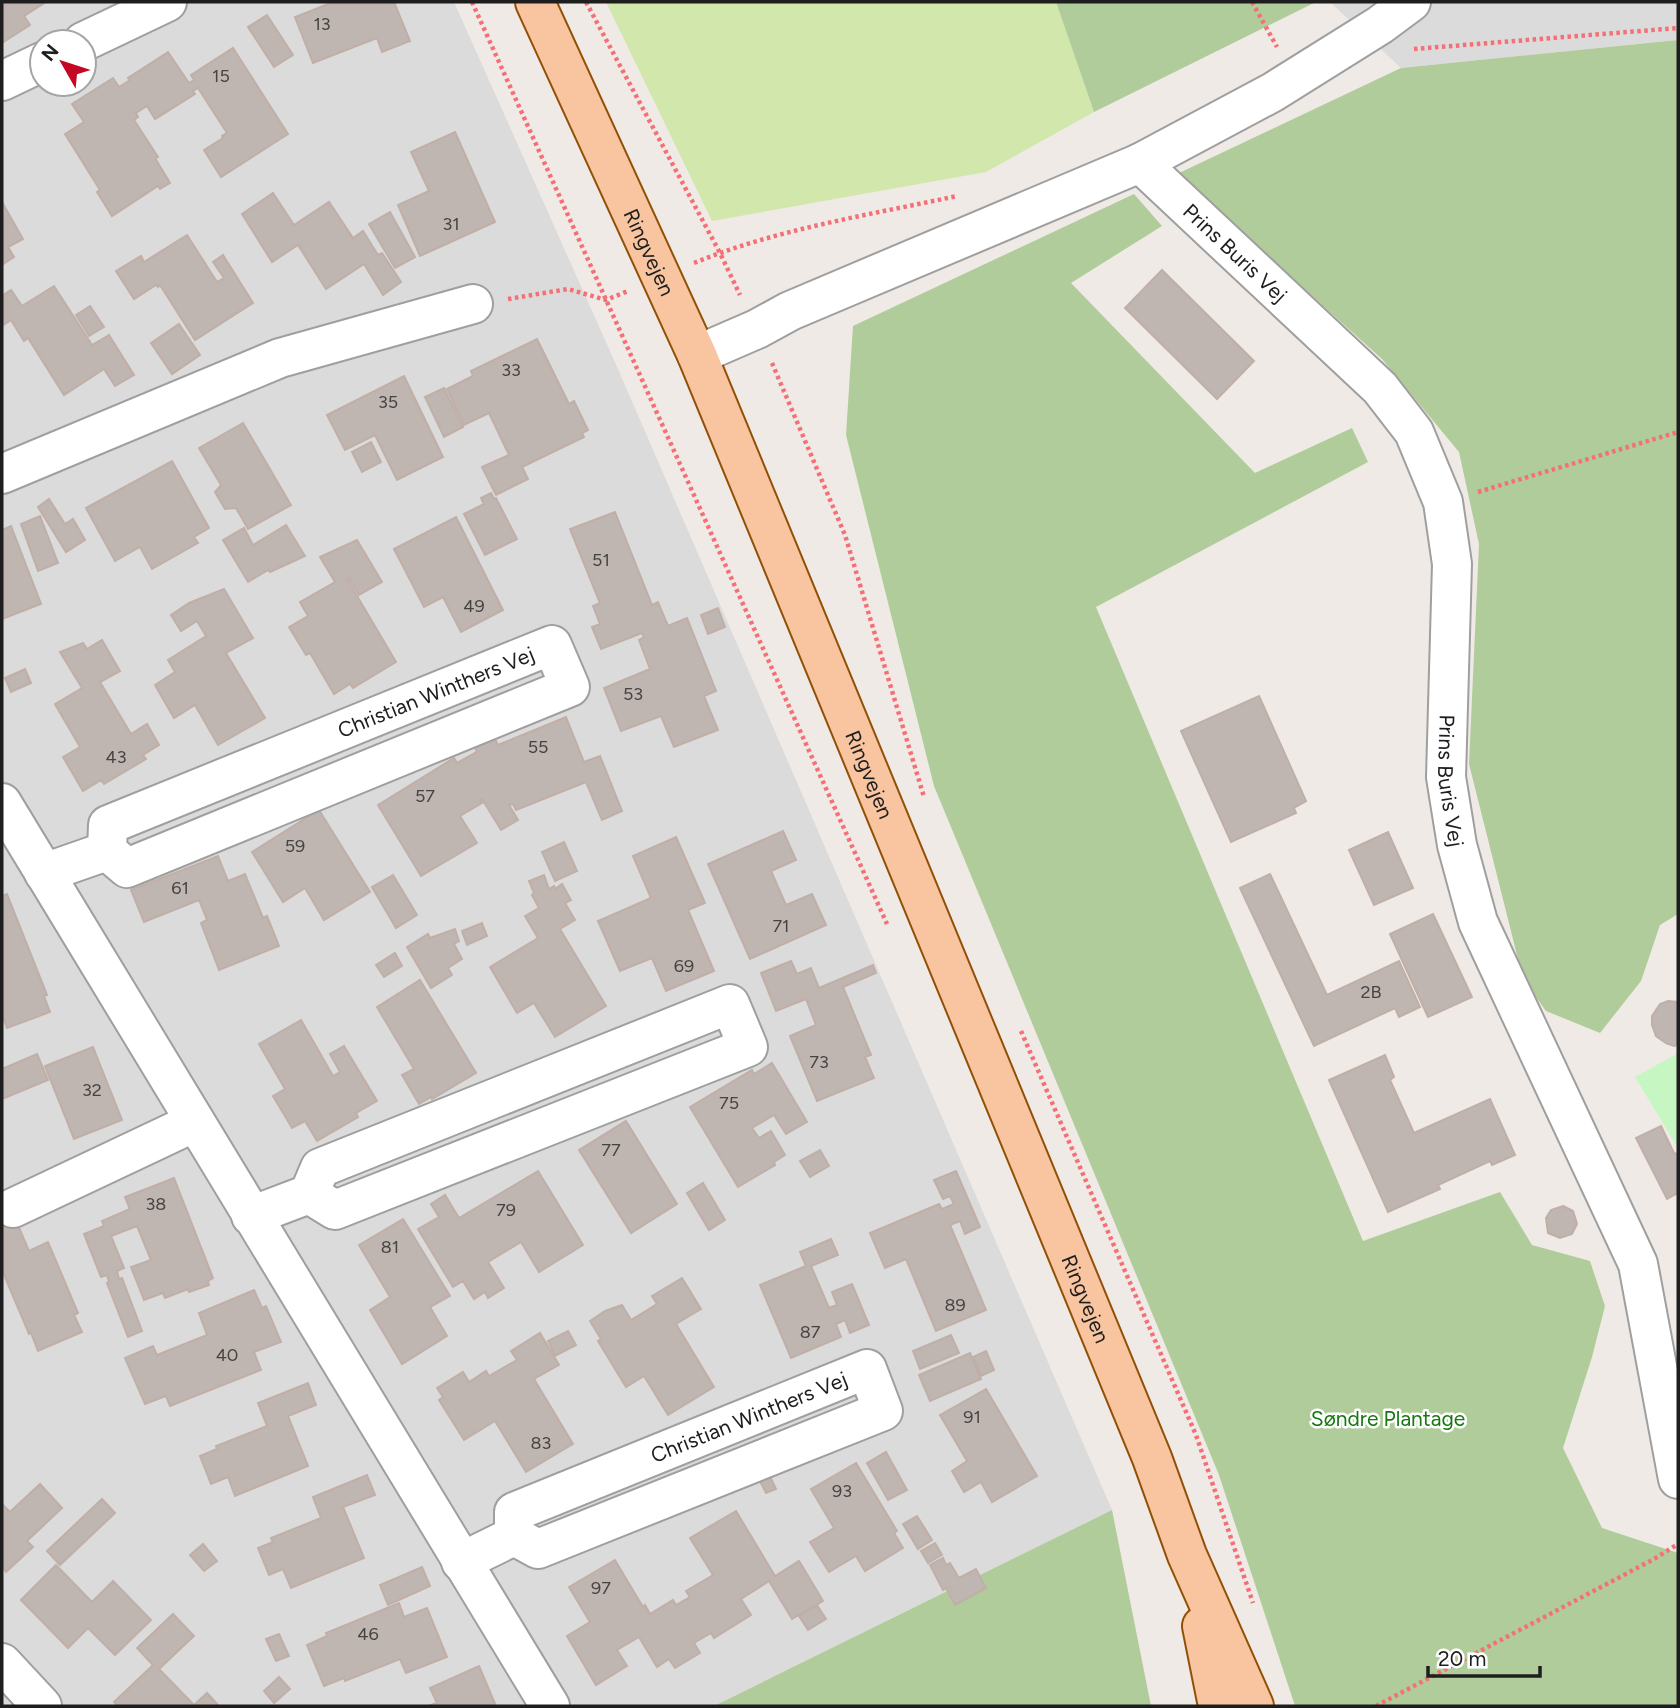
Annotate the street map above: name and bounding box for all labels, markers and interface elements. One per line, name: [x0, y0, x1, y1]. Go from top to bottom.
house number: 13: [313, 13, 331, 35]
north arrow: [28, 28, 98, 98]
text: N: [37, 40, 64, 66]
house number: 15: [212, 65, 230, 87]
street label: Prins Buris Vej: [1178, 198, 1293, 307]
street label: Ringvejen: [619, 204, 680, 299]
house number: 31: [442, 213, 460, 235]
house number: 33: [501, 359, 521, 381]
house number: 35: [378, 391, 398, 413]
house number: 51: [592, 549, 610, 571]
house number: 49: [463, 595, 485, 617]
street label: Christian Winthers Vej: [334, 641, 538, 743]
house number: 53: [623, 683, 643, 705]
street label: Prins Buris Vej: [1433, 714, 1470, 849]
street label: Ringvejen: [841, 727, 899, 822]
house number: 55: [528, 736, 548, 758]
house number: 43: [106, 746, 126, 768]
house number: 57: [415, 785, 435, 807]
house number: 59: [285, 835, 305, 857]
house number: 61: [171, 877, 189, 899]
house number: 71: [772, 915, 790, 937]
house number: 69: [674, 955, 694, 977]
house number: 2B: [1360, 981, 1382, 1003]
house number: 73: [809, 1051, 829, 1073]
house number: 32: [82, 1079, 102, 1101]
house number: 75: [719, 1092, 739, 1114]
house number: 77: [601, 1139, 621, 1161]
house number: 38: [146, 1193, 166, 1215]
house number: 79: [496, 1199, 516, 1221]
house number: 81: [381, 1236, 399, 1258]
street label: Ringvejen: [1057, 1251, 1115, 1346]
house number: 89: [944, 1294, 966, 1316]
house number: 87: [800, 1321, 821, 1343]
house number: 40: [216, 1344, 238, 1366]
street label: Christian Winthers Vej: [647, 1366, 851, 1468]
house number: 91: [963, 1406, 981, 1428]
park label: Søndre Plantage: [1311, 1406, 1465, 1431]
house number: 83: [531, 1432, 551, 1454]
house number: 93: [832, 1480, 852, 1502]
house number: 97: [591, 1577, 611, 1599]
house number: 46: [357, 1623, 379, 1645]
scale bar: [1428, 1634, 1540, 1678]
text: 20 m: [1438, 1646, 1486, 1671]

